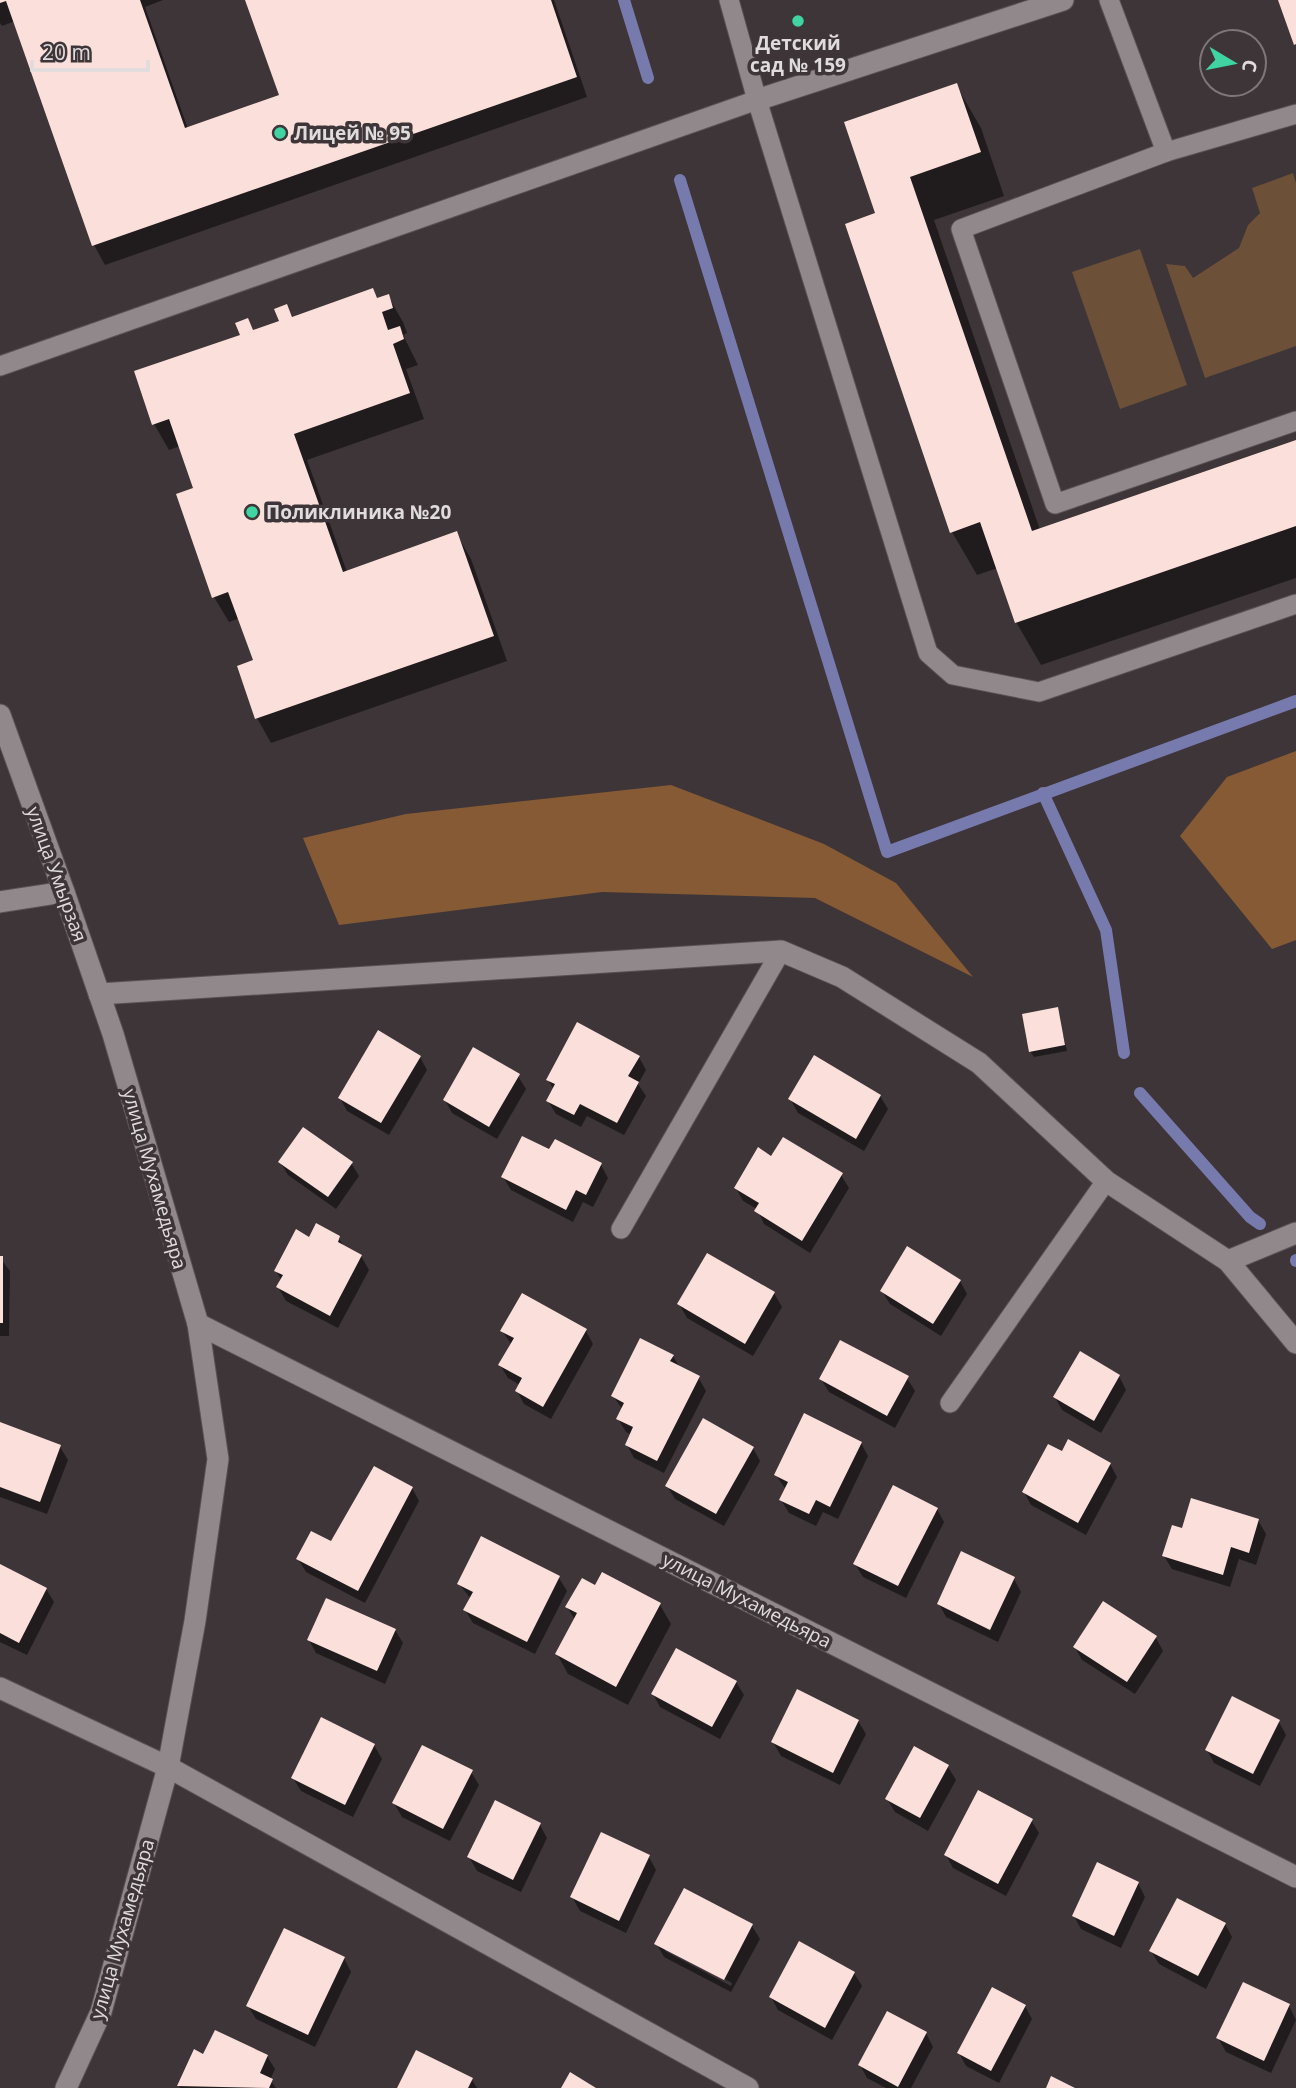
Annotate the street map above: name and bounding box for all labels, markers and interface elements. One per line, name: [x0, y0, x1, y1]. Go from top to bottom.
marker: Детский сад № 159: [790, 13, 806, 29]
scale bar: [32, 28, 147, 72]
north arrow: [1198, 28, 1268, 98]
place label: Детский сад № 159: [750, 30, 846, 78]
text: 20 m: [42, 38, 91, 66]
text: С: [1236, 58, 1264, 74]
place label: Лицей № 95: [294, 120, 411, 146]
marker: Лицей № 95: [272, 125, 288, 141]
place label: Поликлиника №20: [266, 499, 451, 525]
marker: Поликлиника №20: [244, 504, 260, 520]
street label: улица Умырзая: [20, 803, 94, 945]
street label: улица Мухамедьяра: [117, 1086, 193, 1272]
street label: улица Мухамедьяра: [658, 1546, 836, 1654]
street label: улица Мухамедьяра: [84, 1836, 160, 2022]

